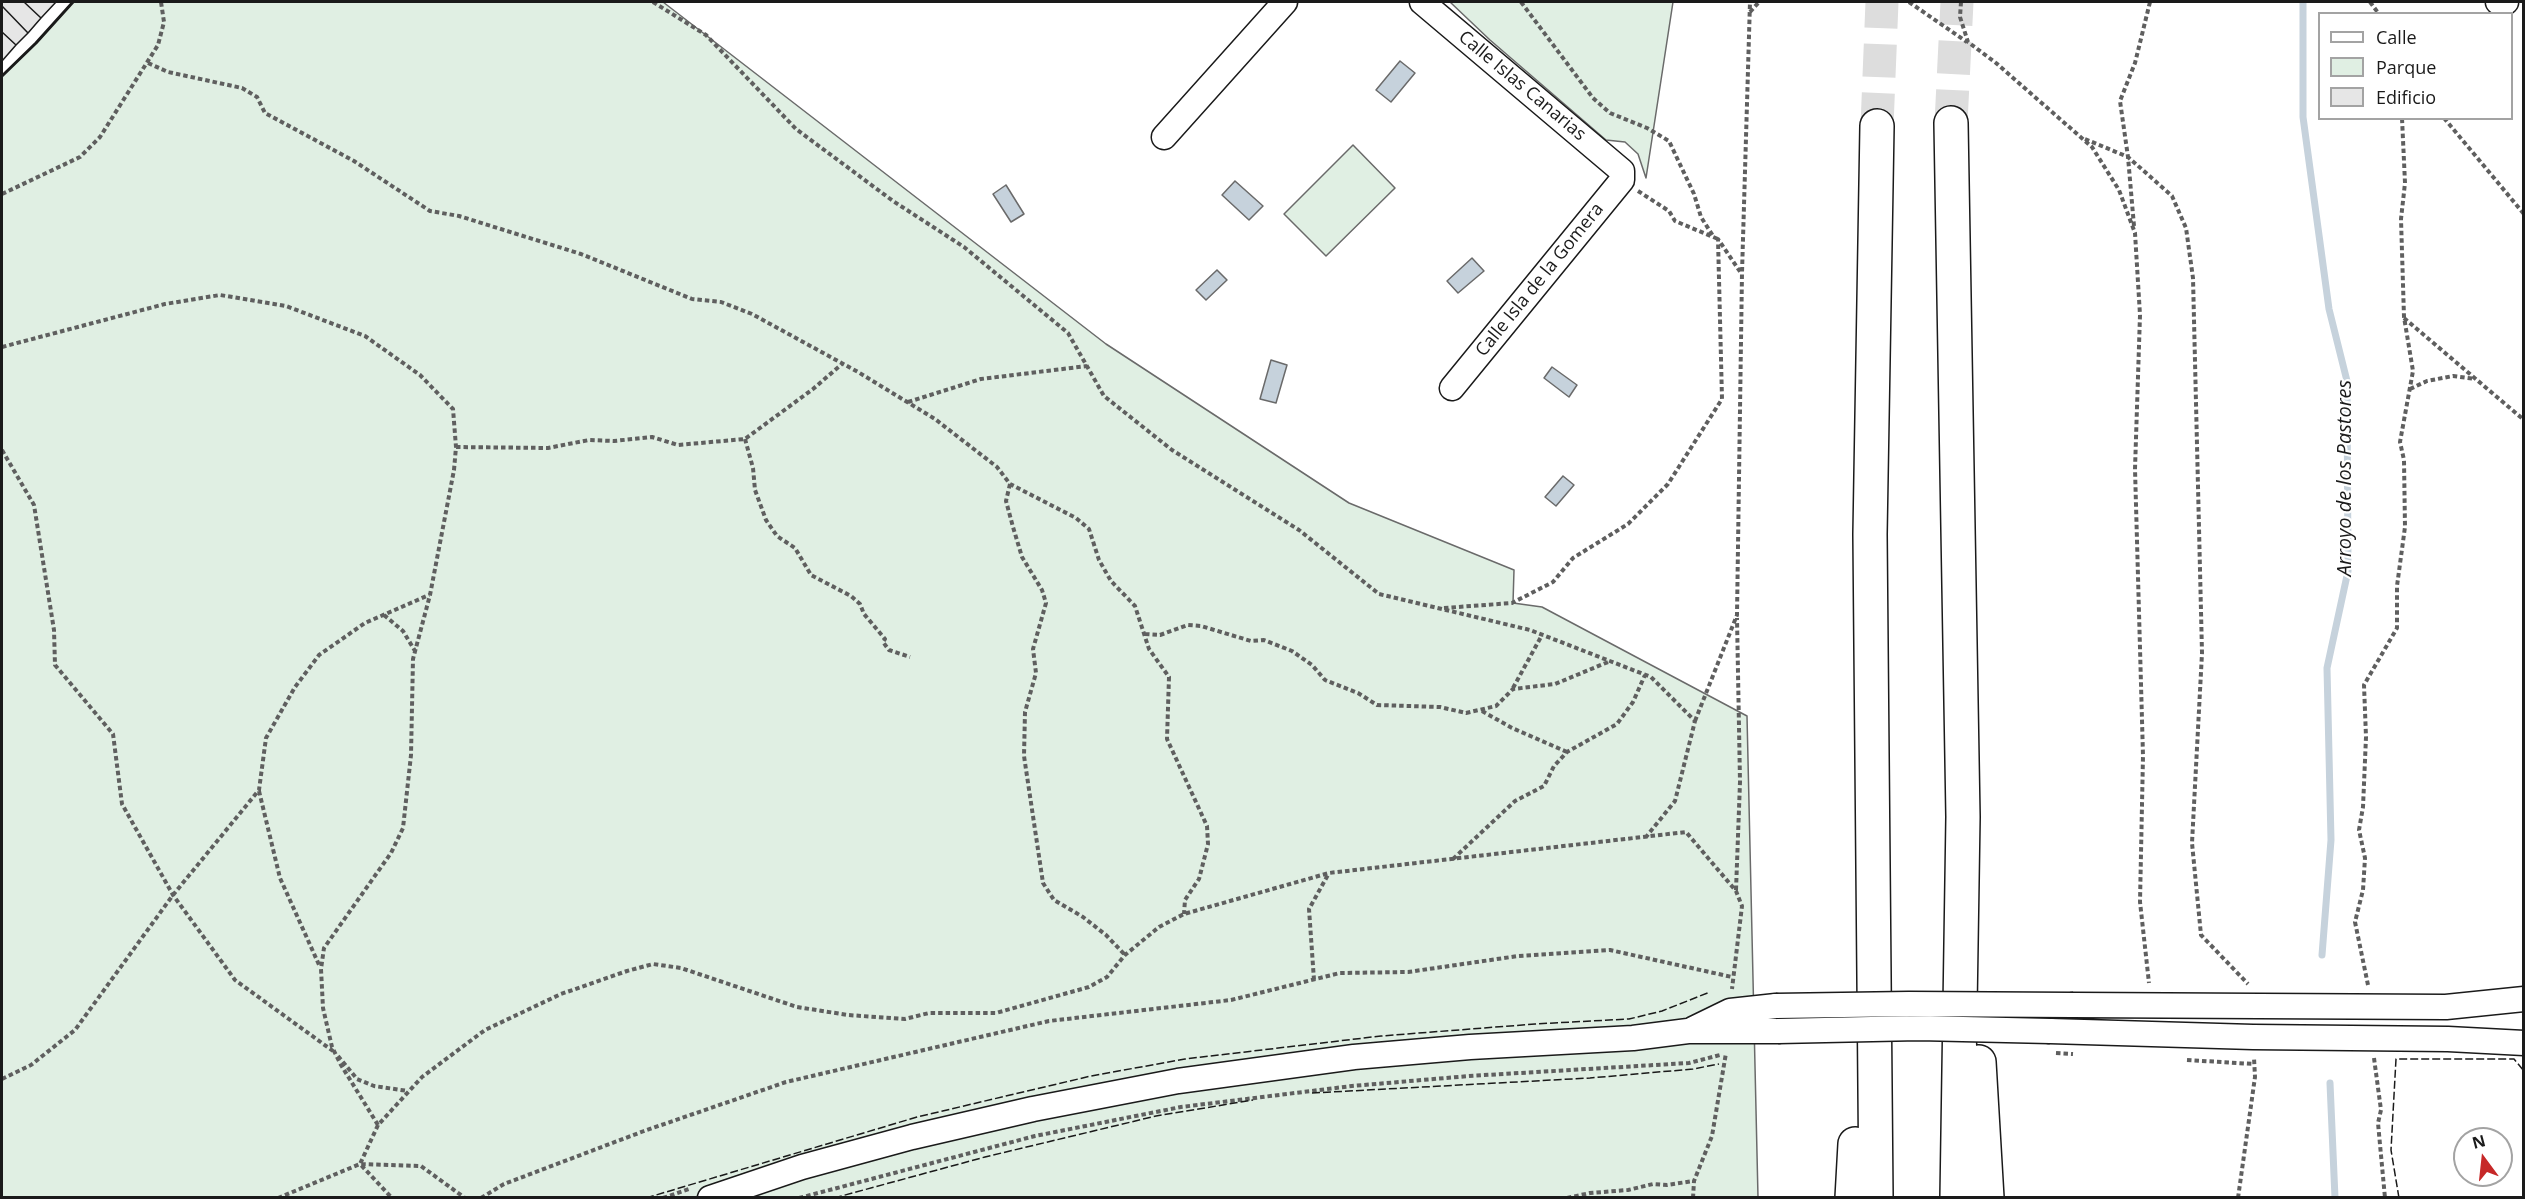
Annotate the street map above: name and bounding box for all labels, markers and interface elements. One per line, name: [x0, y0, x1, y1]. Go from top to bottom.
legend: [2318, 12, 2513, 120]
text: Calle: [2376, 25, 2417, 49]
street label: Calle Islas Canarias: [1454, 26, 1590, 146]
text: Parque: [2376, 55, 2436, 79]
text: Edificio: [2376, 85, 2436, 109]
street label: Calle Isla de la Gomera: [1471, 199, 1609, 361]
water label: Arroyo de los Pastores: [2333, 380, 2357, 576]
north arrow: [2453, 1127, 2513, 1187]
text: N: [2470, 1129, 2488, 1154]

